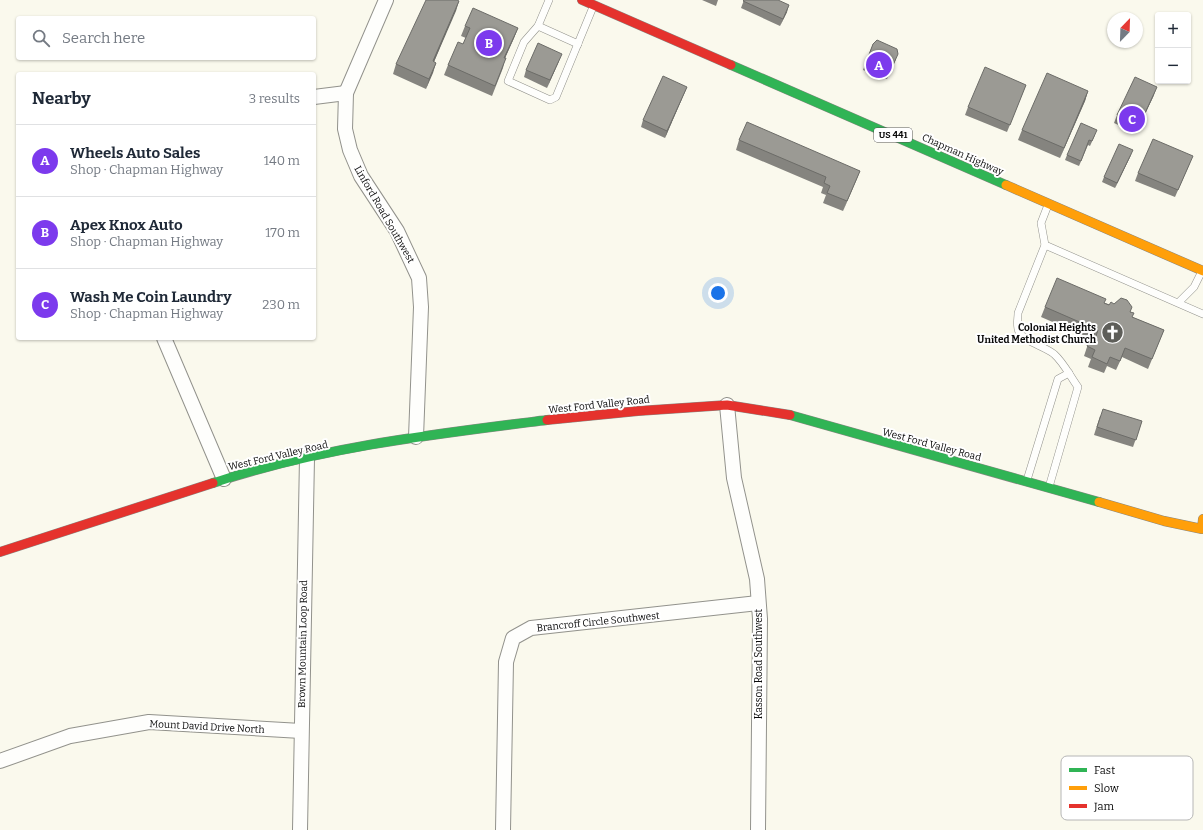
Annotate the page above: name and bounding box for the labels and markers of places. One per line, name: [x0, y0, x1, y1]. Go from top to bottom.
pin: B: [476, 28, 502, 58]
pin: A: [866, 50, 892, 80]
pin: C: [1119, 104, 1145, 134]
church icon: Colonial Heights United Methodist Church: [1099, 320, 1125, 346]
place label: Colonial Heights United Methodist Church: [977, 322, 1097, 346]

